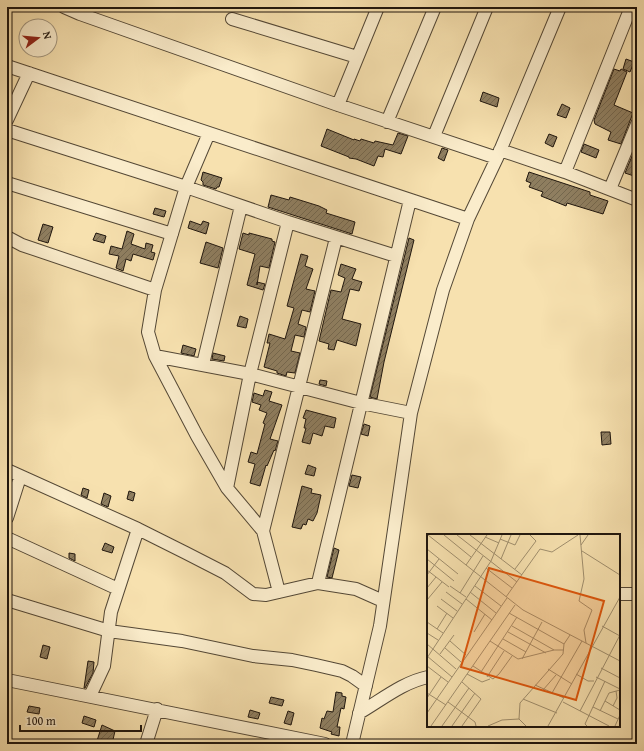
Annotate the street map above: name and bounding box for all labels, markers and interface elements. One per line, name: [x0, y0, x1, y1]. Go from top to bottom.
north arrow: [18, 18, 58, 58]
text: N: [39, 30, 56, 42]
inset map: [427, 534, 620, 727]
scale bar: [20, 707, 141, 733]
text: 100 m: [26, 712, 56, 729]

